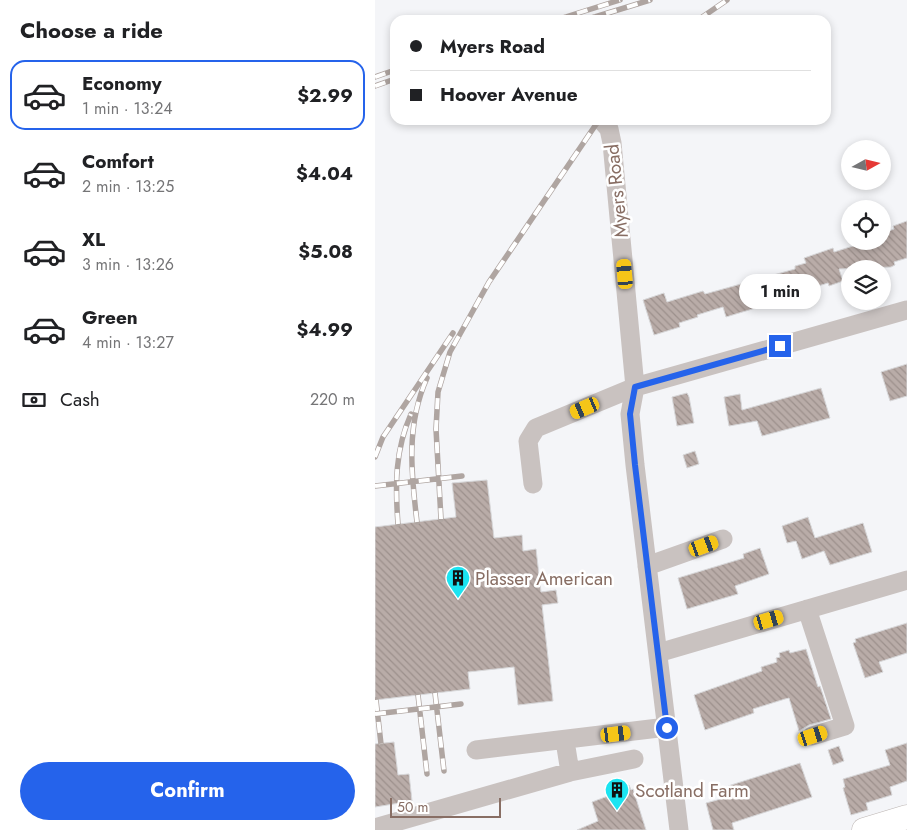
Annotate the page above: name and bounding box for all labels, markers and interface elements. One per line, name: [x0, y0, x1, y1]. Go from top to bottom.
text: Choose a ride: [20, 14, 163, 46]
text: Myers Road: [440, 33, 545, 60]
text: Economy: [82, 70, 162, 97]
icon: car: [22, 73, 67, 118]
text: Hoover Avenue: [440, 81, 578, 108]
text: $2.99: [297, 82, 353, 109]
text: 1 min · 13:24: [82, 97, 173, 120]
north arrow: [841, 140, 891, 190]
map controls: [841, 140, 891, 310]
street label: Myers Road: [598, 143, 635, 239]
text: Comfort: [82, 148, 154, 175]
icon: car: [22, 151, 67, 196]
text: $4.04: [296, 160, 353, 187]
text: 2 min · 13:25: [82, 175, 174, 198]
button: locate: [841, 200, 891, 250]
text: XL: [82, 226, 105, 253]
icon: car: [22, 229, 67, 274]
text: $5.08: [298, 238, 353, 265]
text: 3 min · 13:26: [82, 253, 174, 276]
car: [616, 258, 633, 290]
button: layers: [841, 260, 891, 310]
callout: 1 min: [739, 274, 821, 308]
text: 1 min: [760, 280, 800, 303]
text: Green: [82, 304, 138, 331]
icon: car: [22, 307, 67, 352]
text: $4.99: [296, 316, 353, 343]
text: 4 min · 13:27: [82, 331, 174, 354]
route end: [769, 335, 791, 357]
icon: cash: [20, 386, 48, 414]
text: Cash: [60, 386, 100, 413]
text: 220 m: [310, 388, 355, 411]
car: [568, 395, 601, 421]
car: [687, 534, 720, 558]
building icon: Plasser American: [445, 565, 471, 599]
place label: Plasser American: [475, 565, 613, 592]
car: [752, 609, 785, 631]
route start: [656, 717, 678, 739]
car: [796, 724, 829, 748]
car: [600, 725, 631, 743]
button: Confirm: [20, 762, 355, 820]
building icon: Scotland Farm: [604, 777, 630, 811]
place label: Scotland Farm: [635, 777, 749, 804]
scale bar: [390, 795, 501, 818]
text: 50 m: [397, 797, 428, 817]

